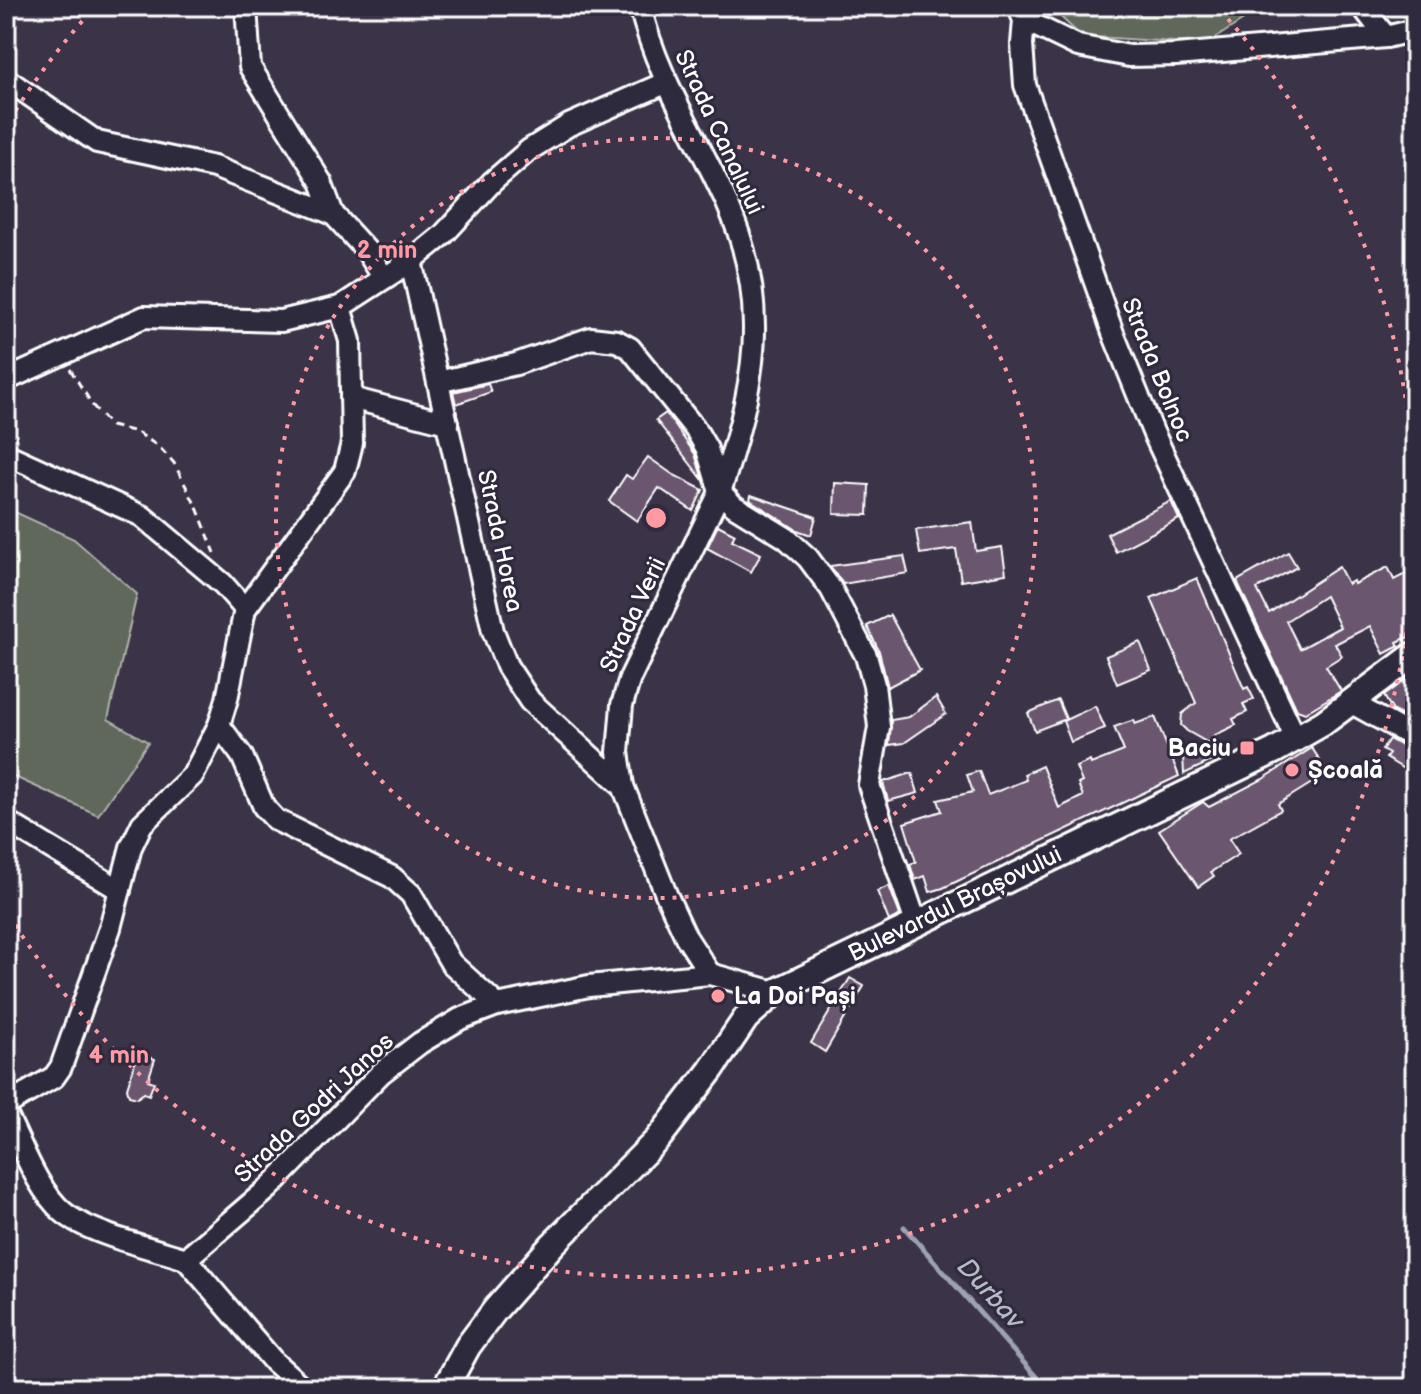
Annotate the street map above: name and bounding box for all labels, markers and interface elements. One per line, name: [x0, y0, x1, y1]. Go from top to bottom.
street label: Strada Canalului: [668, 45, 770, 219]
text: 2 min: [357, 236, 417, 265]
street label: Strada Bolnoc: [1115, 294, 1199, 446]
street label: Strada Horea: [471, 467, 529, 615]
centre of rings: [642, 504, 670, 532]
street label: Strada Verii: [594, 553, 672, 677]
place label: Baciu: [1168, 734, 1231, 763]
marker: Baciu: [1238, 739, 1256, 757]
place label: Școală: [1308, 756, 1383, 785]
marker: Școală: [1283, 761, 1301, 779]
street label: Bulevardul Brașovului: [844, 840, 1066, 968]
place label: La Doi Pași: [734, 982, 856, 1011]
marker: La Doi Pași: [709, 987, 727, 1005]
street label: Strada Godri Janos: [228, 1027, 400, 1189]
text: 4 min: [89, 1041, 149, 1070]
water label: Durbav: [950, 1252, 1031, 1337]

